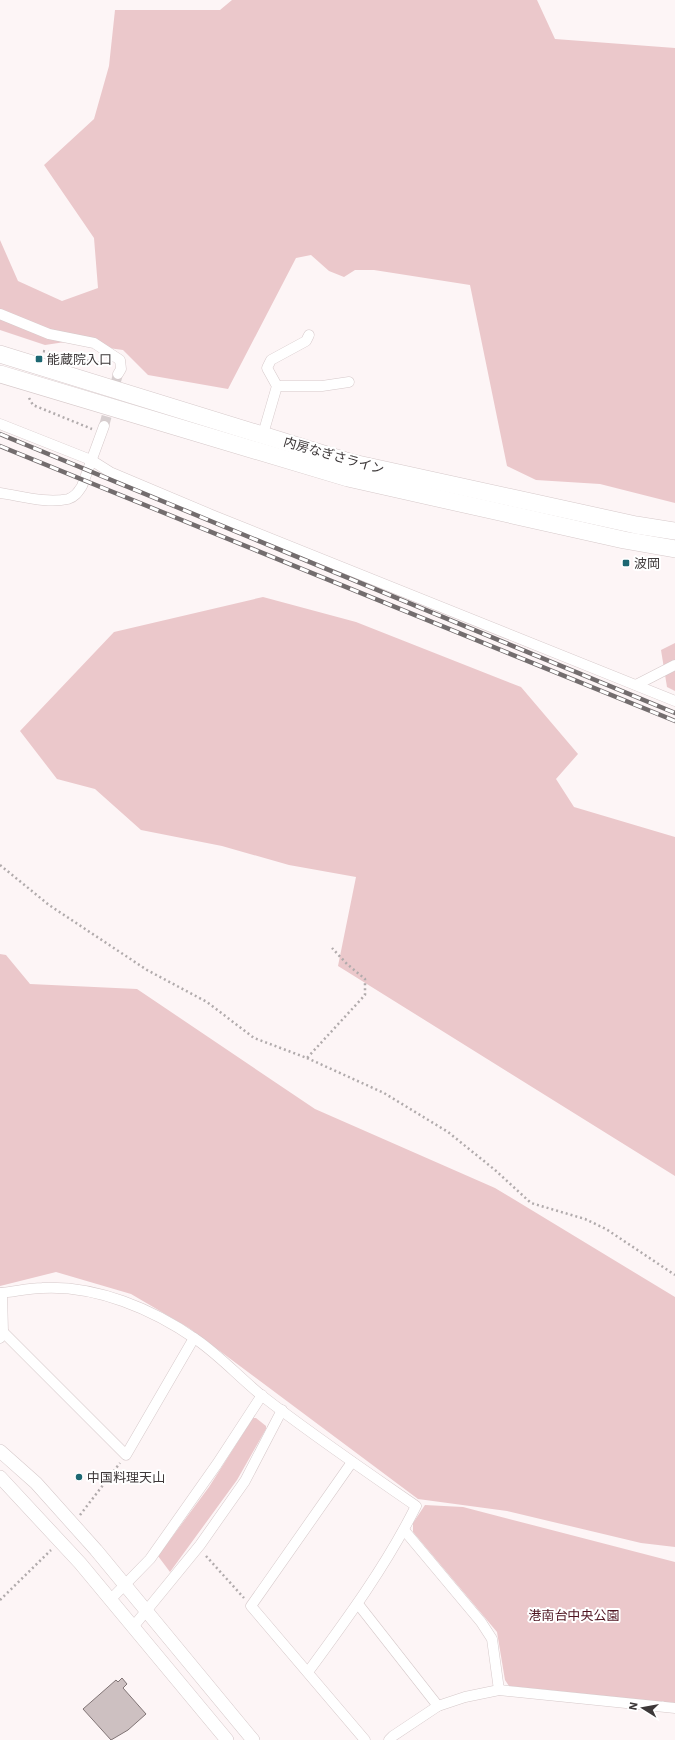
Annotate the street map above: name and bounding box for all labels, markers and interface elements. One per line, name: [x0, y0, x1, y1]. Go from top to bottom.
place label: 能蔵院入口: [47, 351, 112, 368]
marker: 能蔵院入口: [34, 354, 44, 364]
street label: 内房なぎさライン: [282, 433, 386, 478]
place label: 波岡: [634, 555, 660, 572]
marker: 波岡: [621, 558, 631, 568]
place label: 中国料理天山: [87, 1469, 165, 1486]
marker: 中国料理天山: [74, 1472, 84, 1482]
park label: 港南台中央公園: [528, 1607, 620, 1624]
north arrow: [623, 1688, 663, 1728]
text: N: [626, 1701, 641, 1711]

